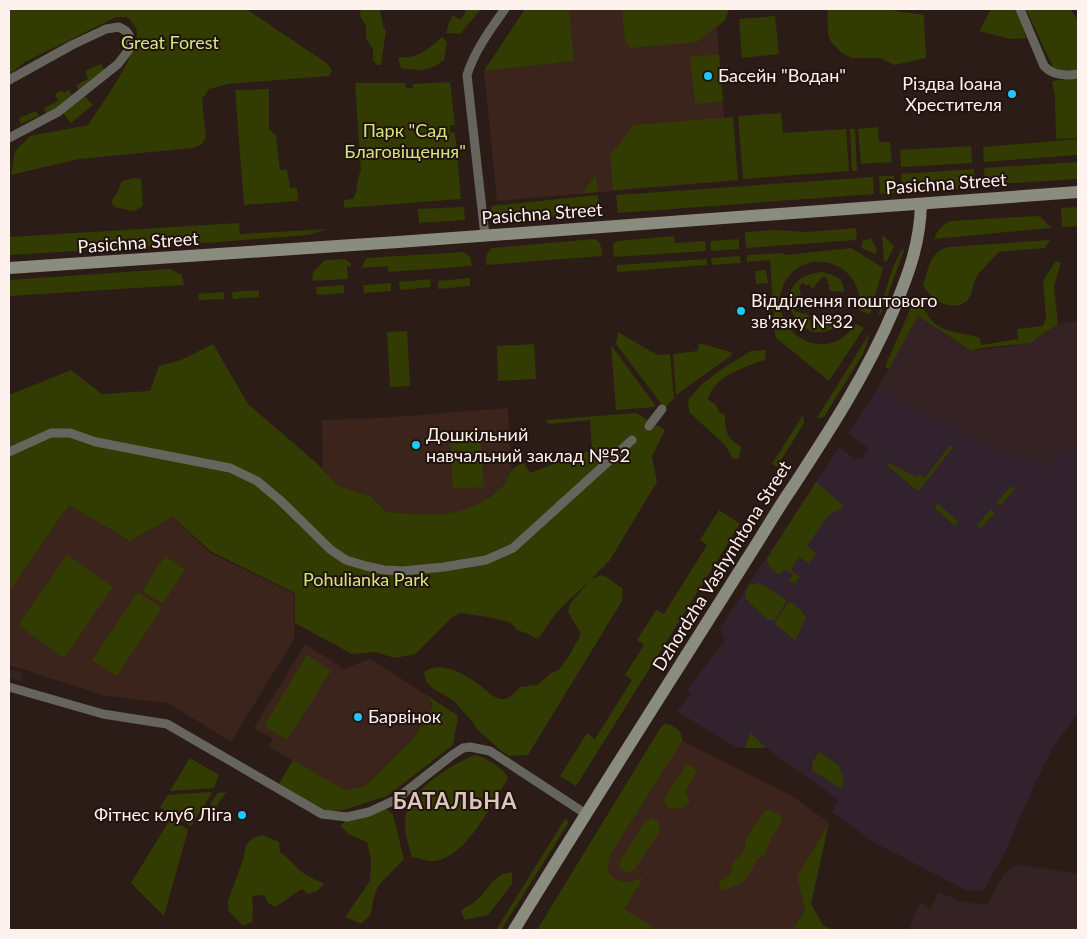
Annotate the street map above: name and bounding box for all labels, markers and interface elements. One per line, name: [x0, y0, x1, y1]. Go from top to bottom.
park label: Great Forest: [121, 31, 220, 53]
place label: Басейн "Водан": [718, 64, 846, 86]
marker: Басейн "Водан": [702, 70, 714, 82]
place label: Різдва Іоана Хрестителя: [902, 72, 1002, 115]
marker: Різдва Іоана Хрестителя: [1006, 88, 1018, 100]
park label: Парк "Сад Благовіщення": [344, 119, 466, 162]
street label: Pasichna Street: [885, 168, 1008, 198]
street label: Pasichna Street: [481, 198, 604, 228]
street label: Pasichna Street: [77, 227, 200, 257]
place label: Відділення поштового зв'язку №32: [751, 289, 938, 332]
marker: Відділення поштового зв'язку №32: [735, 305, 747, 317]
place label: Дошкільний навчальний заклад №52: [426, 423, 630, 466]
marker: Дошкільний навчальний заклад №52: [410, 439, 422, 451]
street label: Dzhordzha Vashynhtona Street: [647, 456, 795, 675]
park label: Pohulianka Park: [303, 568, 430, 590]
place label: Барвінок: [368, 705, 442, 727]
marker: Барвінок: [352, 711, 364, 723]
district label: БАТАЛЬНА: [393, 787, 517, 814]
place label: Фітнес клуб Ліга: [94, 803, 232, 825]
marker: Фітнес клуб Ліга: [236, 809, 248, 821]

